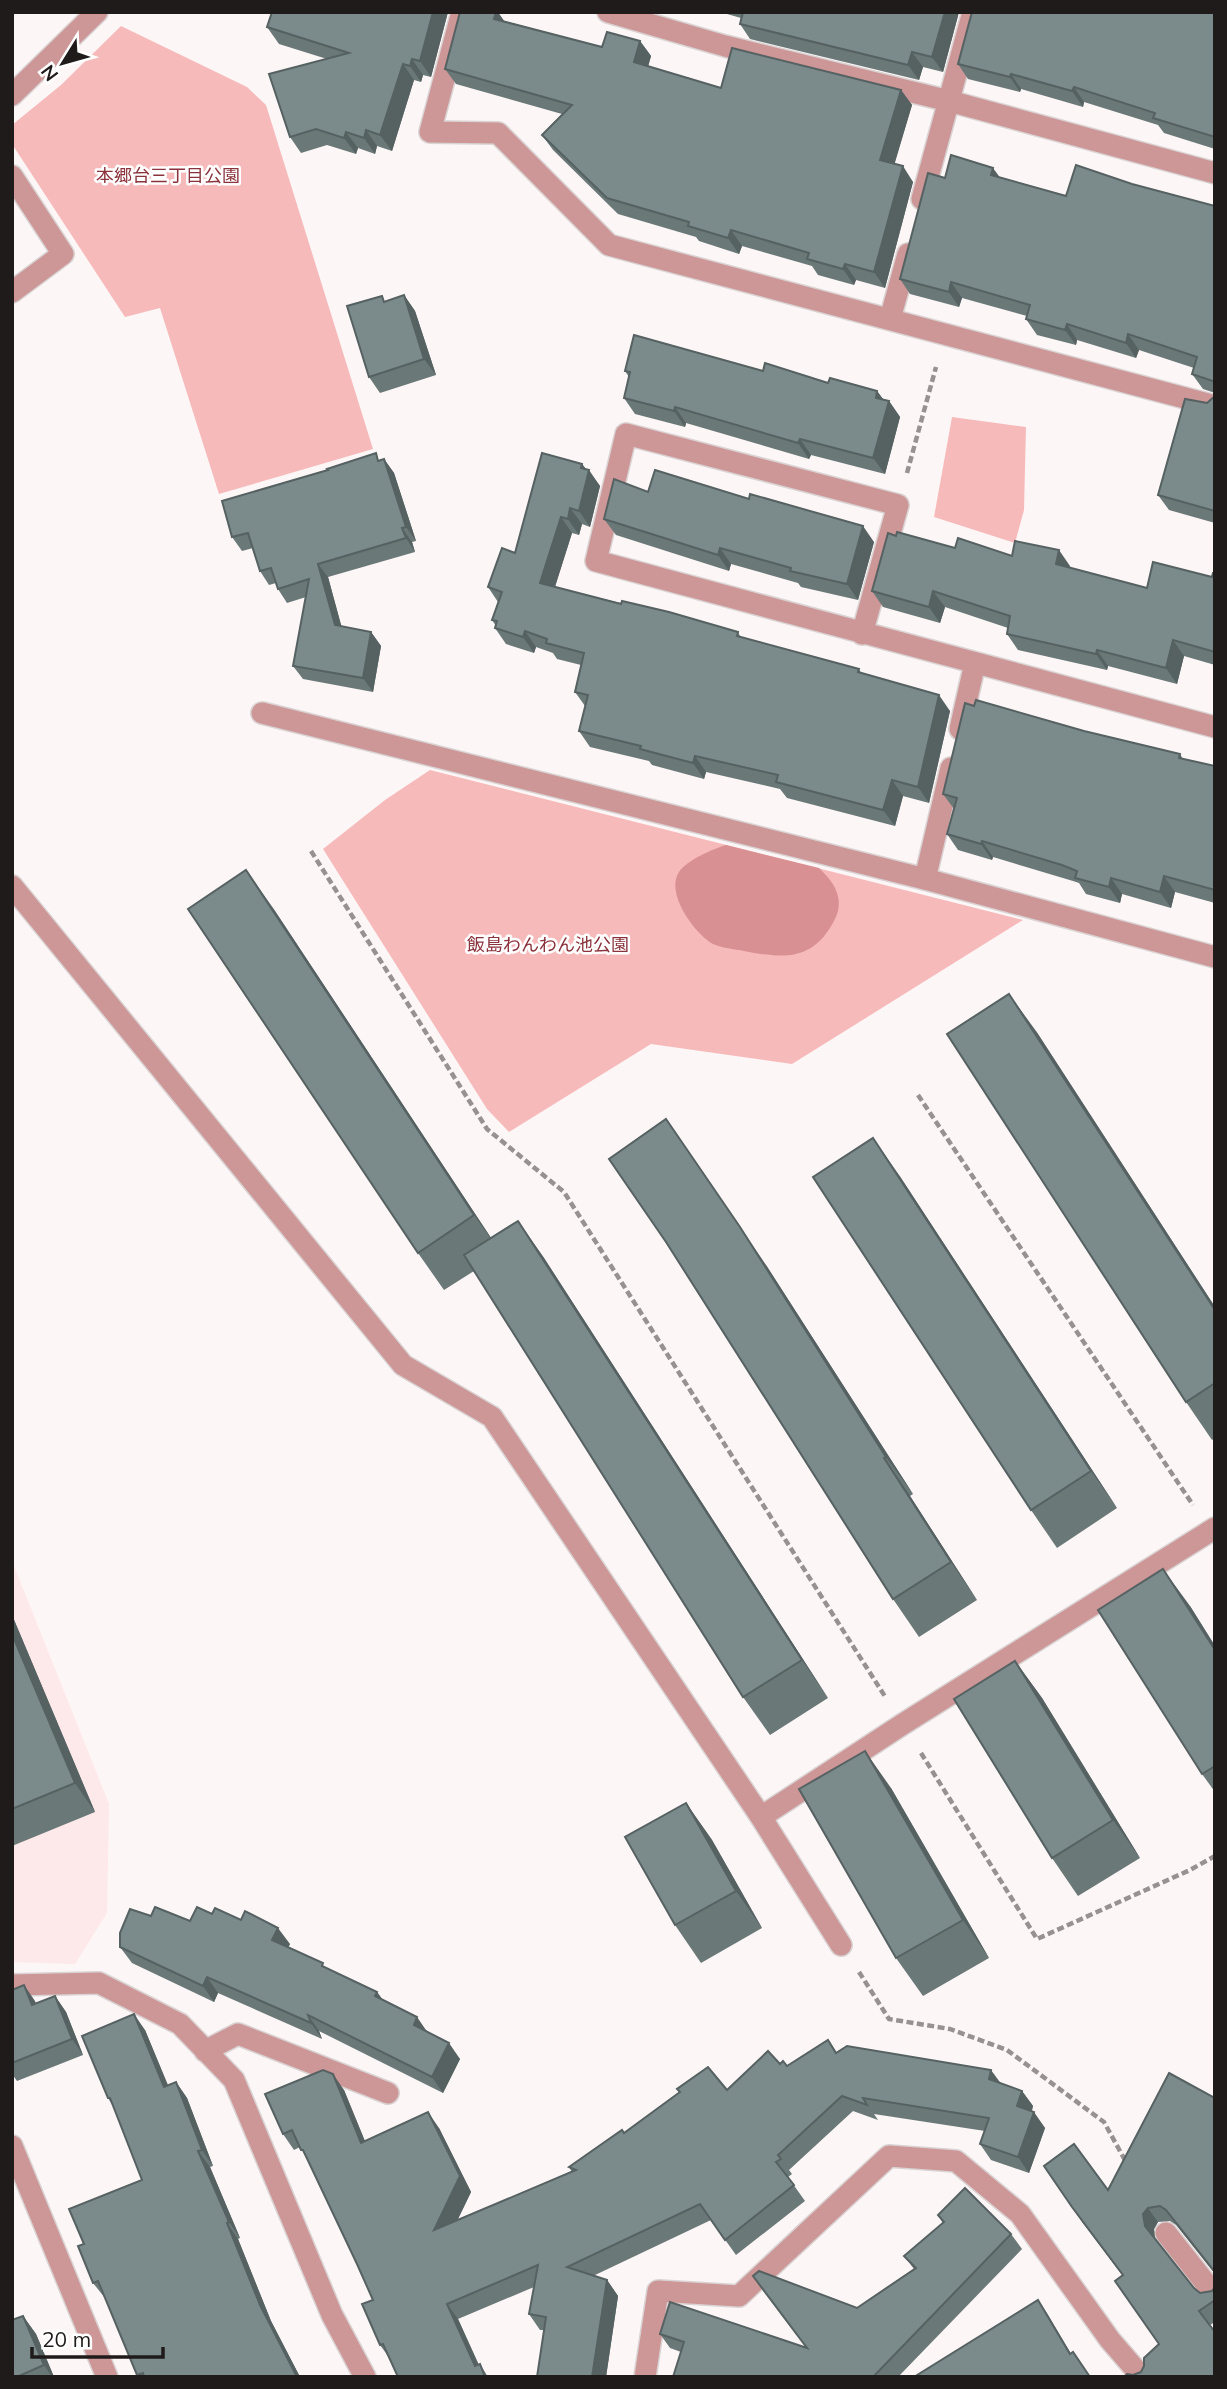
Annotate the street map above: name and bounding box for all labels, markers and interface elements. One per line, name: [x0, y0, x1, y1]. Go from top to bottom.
north arrow: [28, 28, 98, 98]
text: N: [36, 60, 63, 86]
park label: 本郷台三丁目公園: [96, 164, 240, 187]
park label: 飯島わんわん池公園: [467, 933, 629, 956]
scale bar: [32, 2316, 163, 2360]
text: 20 m: [42, 2326, 91, 2352]

